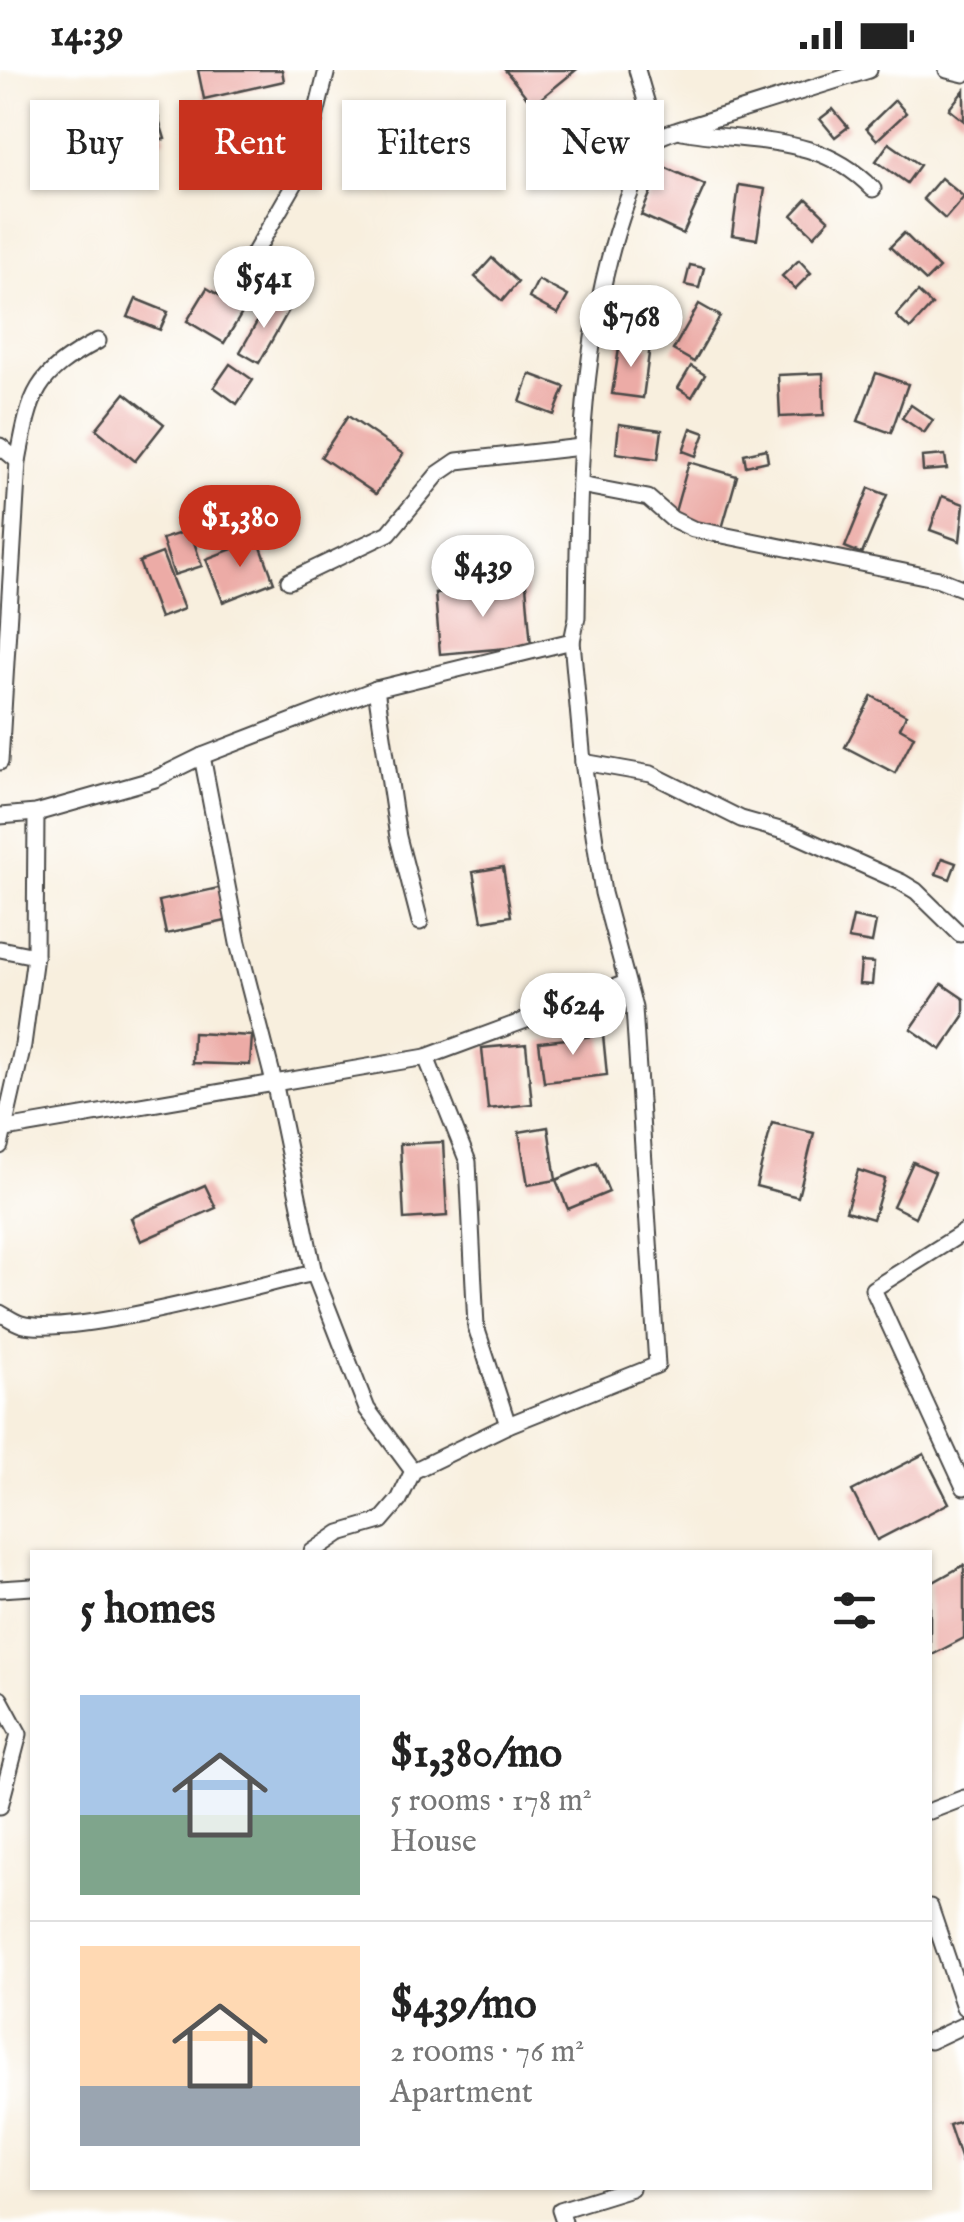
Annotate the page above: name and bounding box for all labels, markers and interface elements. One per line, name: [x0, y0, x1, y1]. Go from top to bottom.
text: 14:39: [50, 11, 124, 59]
chip: Buy: [30, 100, 159, 190]
chip: Rent: [179, 100, 322, 190]
chip: Filters: [342, 100, 506, 190]
chip: New: [526, 100, 664, 190]
pin: $541: [205, 246, 323, 331]
text: $541: [236, 258, 292, 299]
pin: $768: [572, 285, 690, 370]
text: $768: [602, 297, 660, 338]
pin: $1,380: [159, 485, 321, 570]
text: $1,380: [201, 497, 279, 538]
pin: $439: [424, 535, 542, 620]
text: $439: [453, 547, 513, 588]
pin: $624: [514, 973, 632, 1058]
text: $624: [542, 985, 604, 1026]
icon: filters: [827, 1583, 882, 1638]
text: 5 homes: [80, 1584, 216, 1637]
text: $1,380/mo: [390, 1728, 562, 1781]
icon: home: [160, 1735, 280, 1855]
text: 5 rooms · 178 m²: [390, 1781, 592, 1822]
text: House: [390, 1822, 477, 1863]
text: $439/mo: [390, 1979, 537, 2032]
icon: home: [160, 1986, 280, 2106]
text: 2 rooms · 76 m²: [390, 2032, 584, 2073]
text: Apartment: [390, 2073, 533, 2114]

